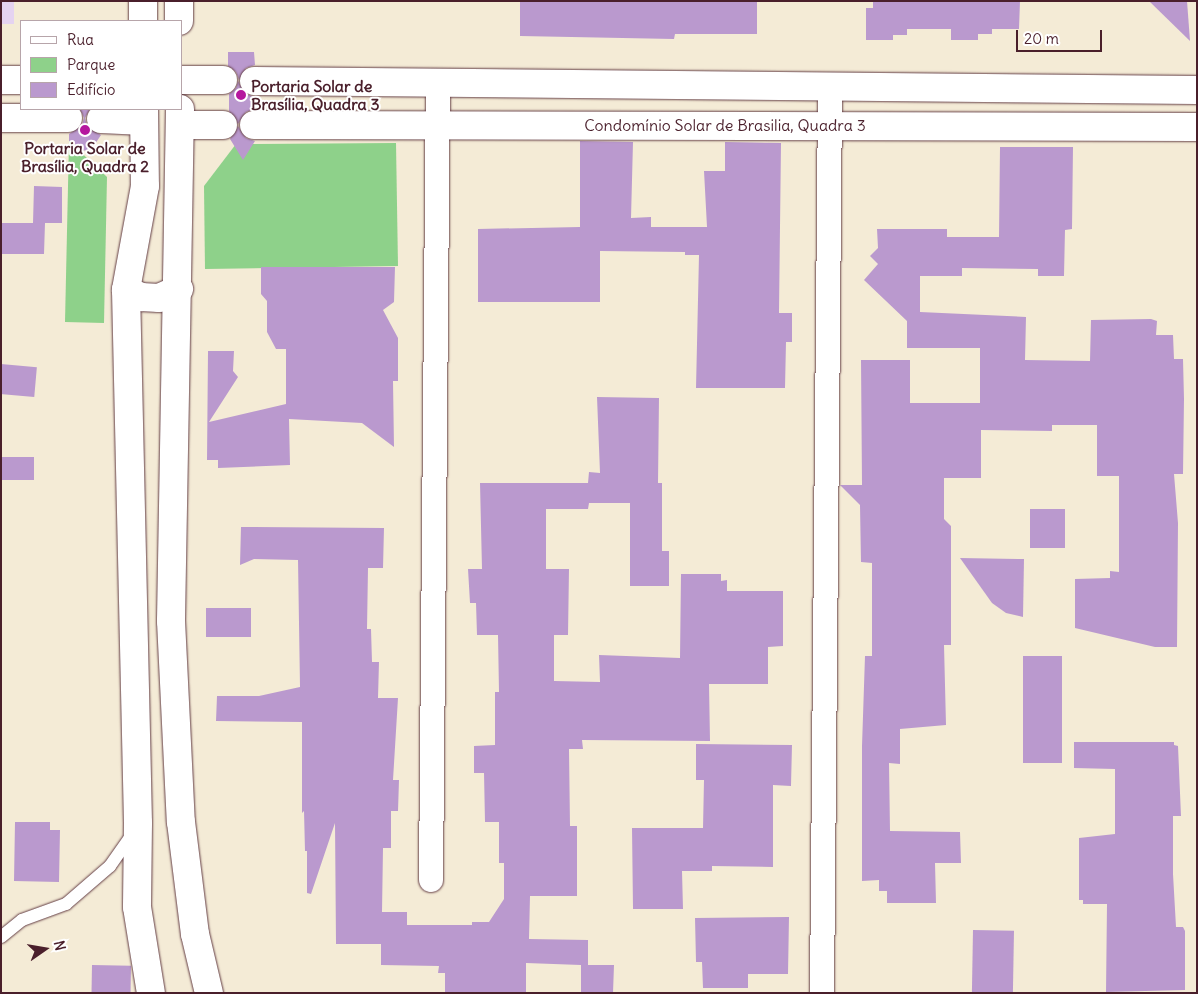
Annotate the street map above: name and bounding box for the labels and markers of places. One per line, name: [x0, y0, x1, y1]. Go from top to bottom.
place label: Portaria Solar de Brasília, Quadra 3: [251, 76, 380, 114]
marker: Portaria Solar de Brasília, Quadra 3: [235, 89, 247, 101]
marker: Portaria Solar de Brasília, Quadra 2: [79, 124, 91, 136]
place label: Portaria Solar de Brasília, Quadra 2: [21, 138, 149, 176]

